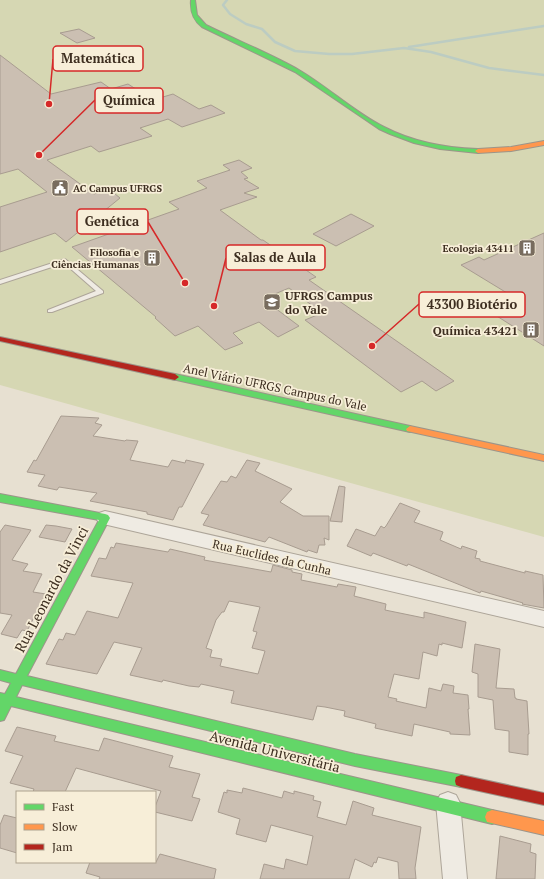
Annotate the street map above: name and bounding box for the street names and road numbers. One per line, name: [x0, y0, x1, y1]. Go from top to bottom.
street label: Anel Viário UFRGS Campus do Vale: [182, 360, 368, 414]
street label: Rua Leonardo da Vinci: [10, 523, 92, 655]
street label: Rua Euclides da Cunha: [211, 536, 333, 578]
street label: Avenida Universitária: [208, 726, 342, 776]

